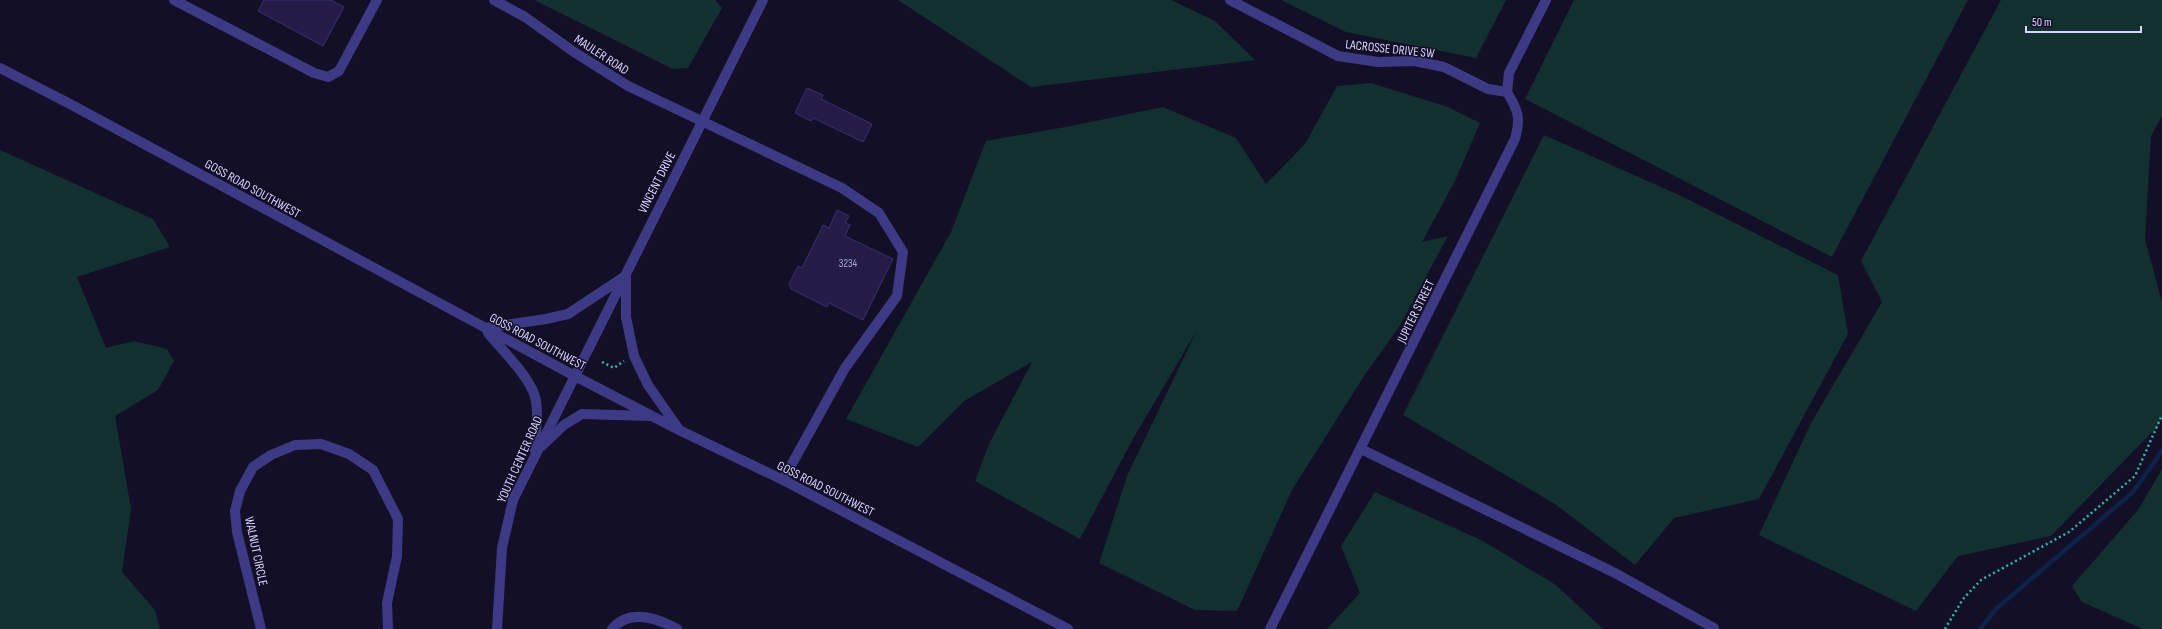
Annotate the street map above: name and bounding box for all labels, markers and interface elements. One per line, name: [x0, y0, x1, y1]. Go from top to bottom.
scale bar: [2026, 8, 2141, 34]
text: 50 m: [2032, 15, 2052, 30]
street label: MAULER ROAD: [571, 31, 632, 78]
street label: LACROSSE DRIVE SW: [1345, 36, 1436, 62]
street label: VINCENT DRIVE: [635, 149, 679, 216]
street label: GOSS ROAD SOUTHWEST: [202, 156, 303, 222]
house number: 3234: [839, 257, 858, 270]
street label: JUPITER STREET: [1393, 277, 1438, 347]
street label: GOSS ROAD SOUTHWEST: [487, 310, 589, 374]
street label: YOUTH CENTER ROAD: [494, 414, 546, 505]
street label: GOSS ROAD SOUTHWEST: [774, 457, 877, 520]
street label: WALNUT CIRCLE: [241, 515, 271, 587]

